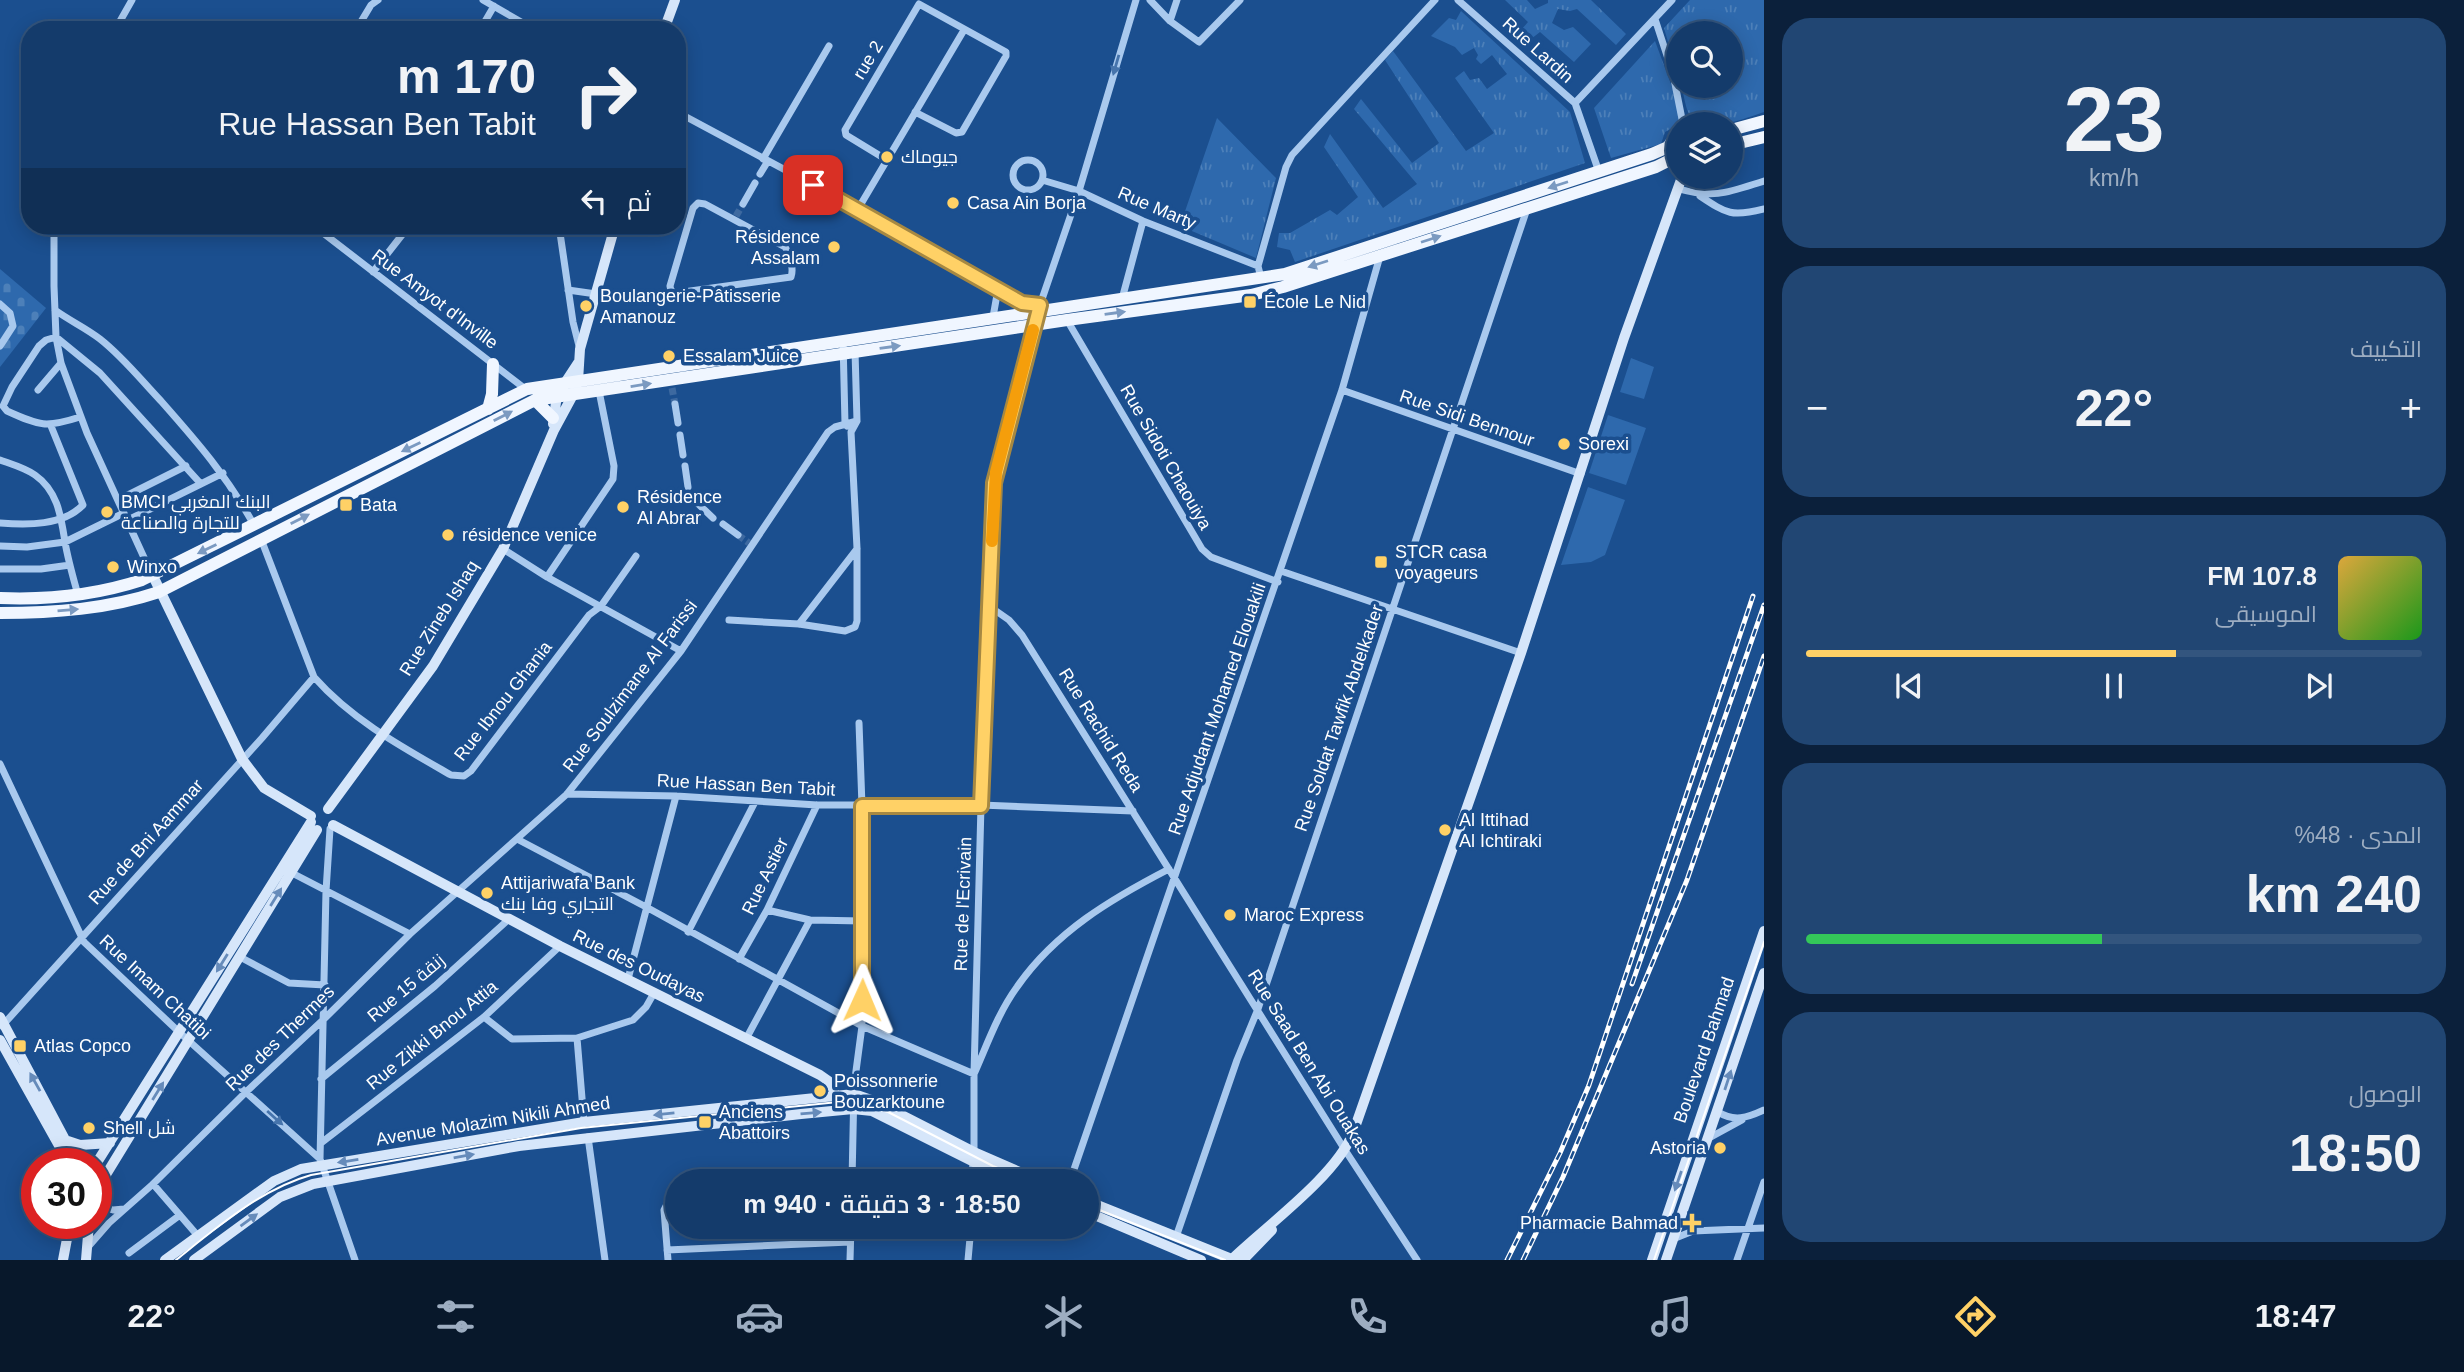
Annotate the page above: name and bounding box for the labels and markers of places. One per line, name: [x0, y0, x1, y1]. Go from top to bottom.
place label: جيوماك: [901, 147, 958, 168]
marker: جيوماك: [879, 149, 895, 165]
pin: [783, 155, 843, 215]
place label: Casa Ain Borja: [967, 193, 1087, 213]
marker: Casa Ain Borja: [945, 195, 961, 211]
place label: Résidence Assalam: [735, 227, 820, 268]
marker: Résidence Assalam: [826, 239, 842, 255]
place label: Boulangerie-Pâtisserie Amanouz: [600, 286, 781, 327]
place label: École Le Nid: [1264, 292, 1366, 312]
marker: École Le Nid: [1242, 294, 1258, 310]
marker: Boulangerie-Pâtisserie Amanouz: [578, 298, 594, 314]
place label: Essalam Juice: [683, 346, 799, 366]
marker: Essalam Juice: [661, 348, 677, 364]
place label: Sorexi: [1578, 434, 1629, 454]
marker: Sorexi: [1556, 436, 1572, 452]
place label: Résidence Al Abrar: [637, 487, 722, 528]
place label: BMCI البنك المغربي للتجارة والصناعة: [121, 492, 271, 534]
place label: Bata: [360, 495, 398, 515]
marker: Bata: [338, 497, 354, 513]
marker: Résidence Al Abrar: [615, 499, 631, 515]
marker: BMCI البنك المغربي للتجارة والصناعة: [99, 504, 115, 520]
place label: résidence venice: [462, 525, 597, 545]
marker: résidence venice: [440, 527, 456, 543]
place label: STCR casa voyageurs: [1395, 542, 1488, 583]
marker: STCR casa voyageurs: [1373, 554, 1389, 570]
place label: Winxo: [127, 557, 177, 577]
marker: Winxo: [105, 559, 121, 575]
place label: Al Ittihad Al Ichtiraki: [1459, 810, 1542, 851]
marker: Al Ittihad Al Ichtiraki: [1437, 822, 1453, 838]
place label: Attijariwafa Bank التجاري وفا بنك: [501, 873, 636, 918]
marker: Attijariwafa Bank التجاري وفا بنك: [479, 885, 495, 901]
place label: Maroc Express: [1244, 905, 1364, 925]
marker: Maroc Express: [1222, 907, 1238, 923]
place label: Atlas Copco: [34, 1036, 131, 1056]
marker: Atlas Copco: [12, 1038, 28, 1054]
place label: Poissonnerie Bouzarktoune: [834, 1071, 945, 1112]
marker: Poissonnerie Bouzarktoune: [812, 1083, 828, 1099]
place label: Anciens Abattoirs: [719, 1102, 790, 1143]
marker: Anciens Abattoirs: [697, 1114, 713, 1130]
place label: Shell شل: [103, 1118, 176, 1139]
marker: Shell شل: [81, 1120, 97, 1136]
place label: Astoria: [1650, 1138, 1707, 1158]
marker: Astoria: [1712, 1140, 1728, 1156]
place label: Pharmacie Bahmad: [1520, 1213, 1678, 1233]
marker: Pharmacie Bahmad: [1684, 1215, 1700, 1231]

